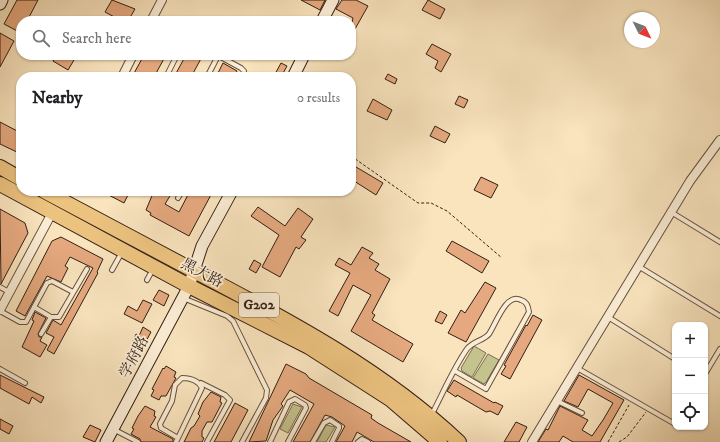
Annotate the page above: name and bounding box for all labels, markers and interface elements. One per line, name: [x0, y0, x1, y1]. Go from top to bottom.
north arrow: [624, 12, 660, 48]
search box: [16, 16, 356, 60]
icon: search: [30, 27, 52, 49]
text: Search here: [62, 29, 131, 48]
text: Nearby: [32, 87, 82, 109]
text: 0 results: [297, 90, 340, 106]
street label: 黑大路: [178, 254, 226, 292]
road number: G202: [239, 293, 279, 317]
map controls: [672, 322, 708, 430]
button: +: [672, 322, 708, 358]
street label: 学府路: [115, 333, 153, 381]
button: −: [672, 358, 708, 394]
button: locate: [672, 394, 708, 430]

